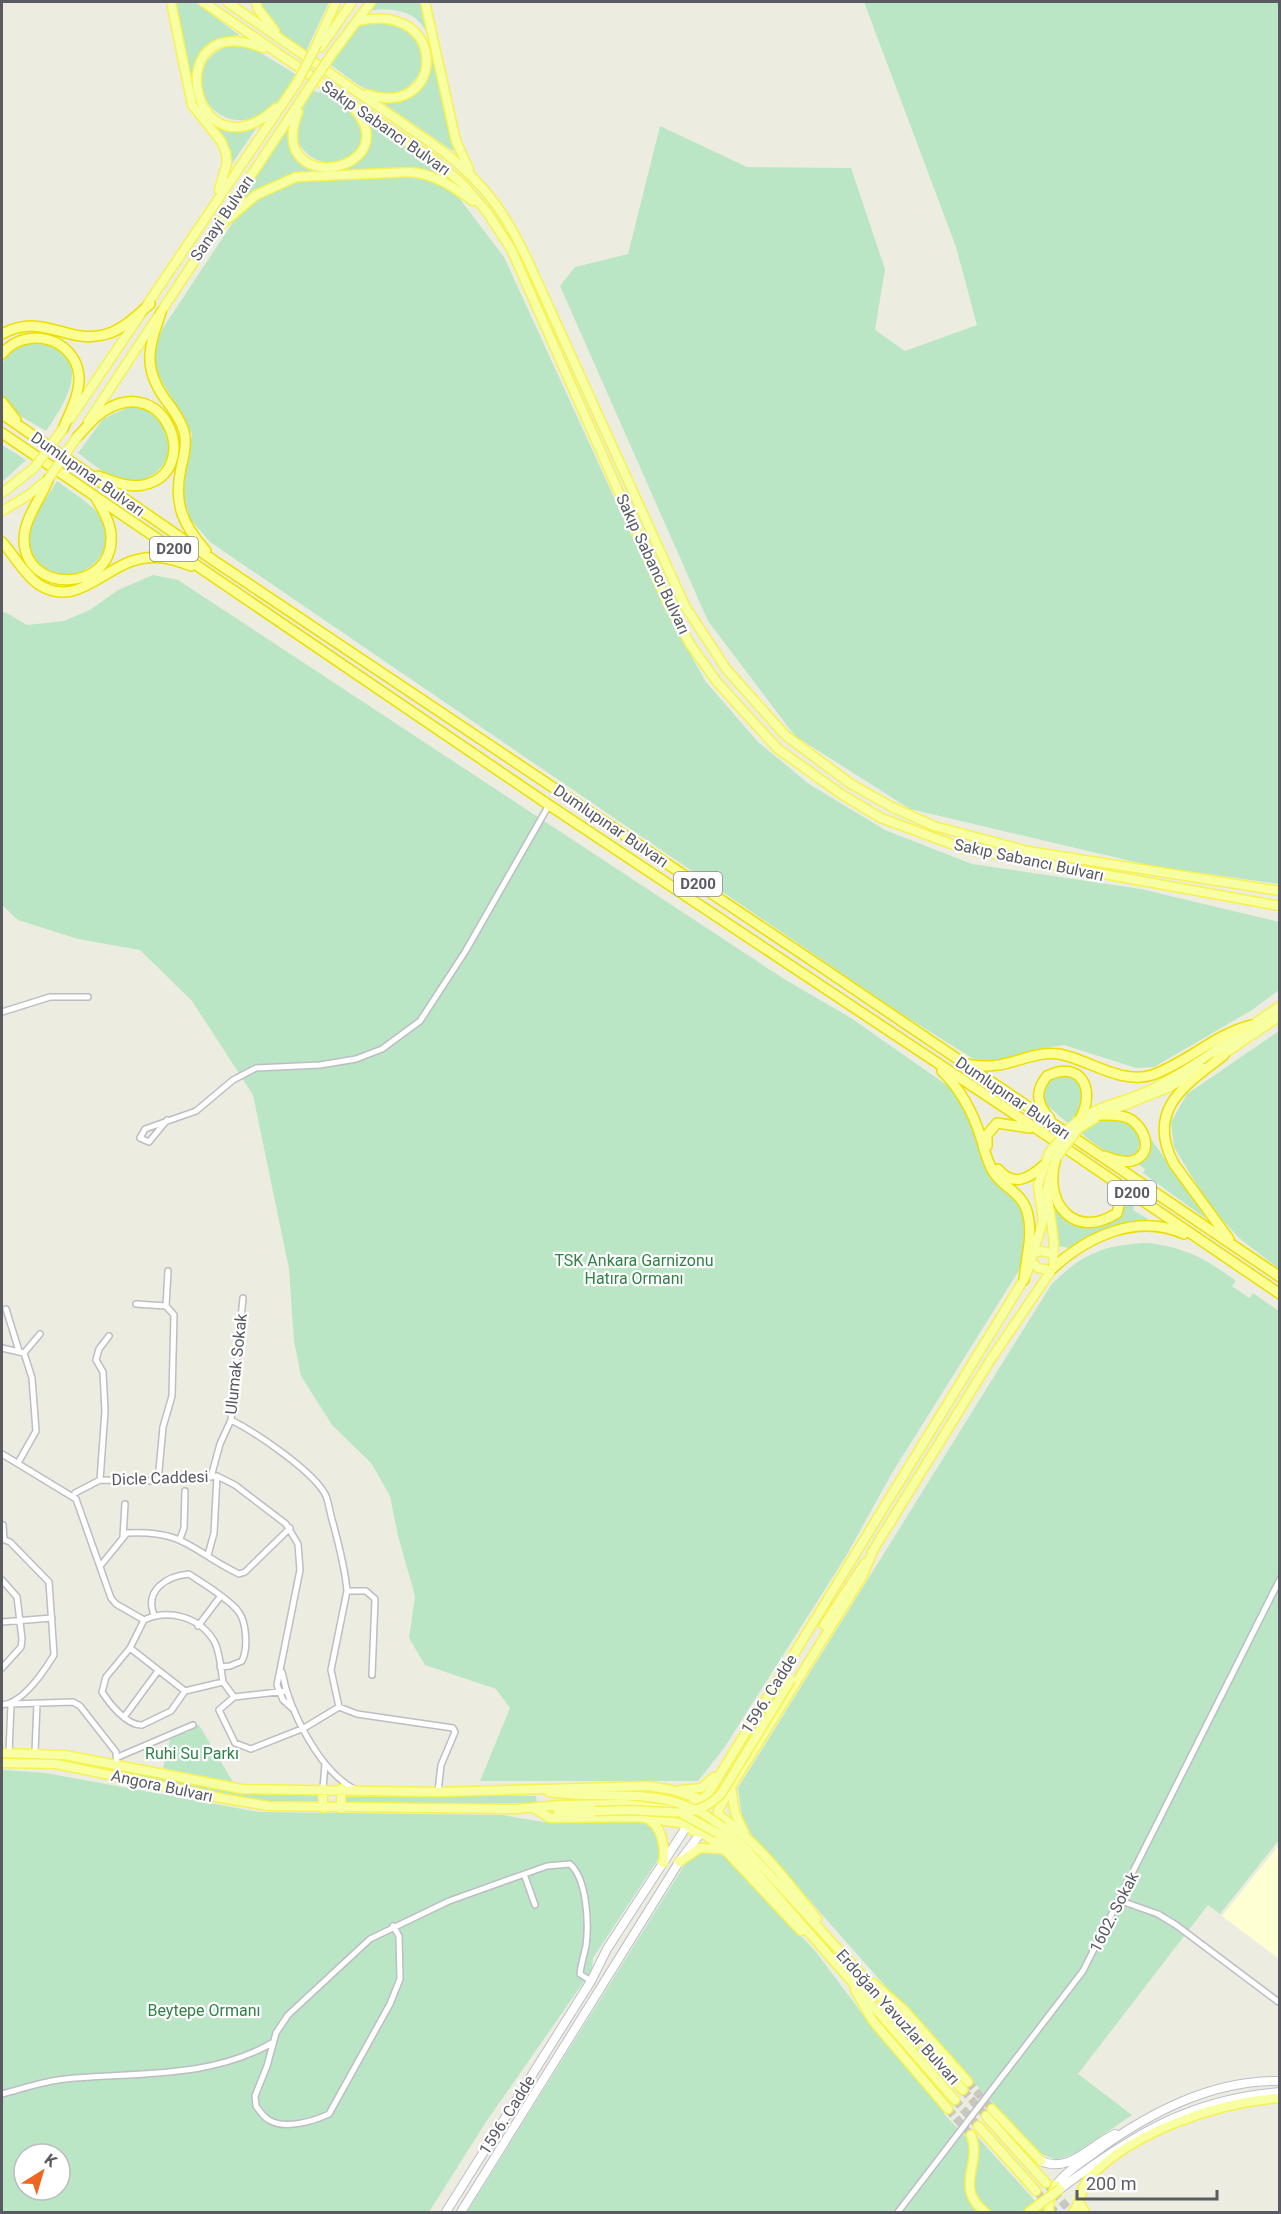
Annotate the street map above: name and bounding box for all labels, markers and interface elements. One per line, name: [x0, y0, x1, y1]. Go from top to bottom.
street label: Sakıp Sabancı Bulvarı: [318, 76, 454, 180]
street label: Sanayi Bulvarı: [186, 171, 258, 265]
street label: Dumlupınar Bulvarı: [28, 428, 148, 520]
street label: Sakıp Sabancı Bulvarı: [612, 491, 694, 637]
road number: D200: [150, 537, 198, 561]
street label: Dumlupınar Bulvarı: [550, 781, 672, 871]
street label: Sakıp Sabancı Bulvarı: [952, 835, 1106, 885]
road number: D200: [674, 872, 722, 896]
street label: Dumlupınar Bulvarı: [952, 1053, 1074, 1143]
road number: D200: [1108, 1181, 1156, 1205]
park label: TSK Ankara Garnizonu Hatıra Ormanı: [554, 1251, 714, 1288]
street label: Ulumak Sokak: [221, 1312, 251, 1415]
street label: Dicle Caddesi: [111, 1467, 209, 1489]
street label: 1596. Cadde: [737, 1651, 801, 1737]
park label: Ruhi Su Parkı: [145, 1744, 239, 1763]
street label: Angora Bulvarı: [109, 1766, 215, 1806]
street label: 1602. Sokak: [1086, 1868, 1143, 1955]
street label: Erdoğan Yavuzlar Bulvarı: [832, 1945, 964, 2089]
park label: Beytepe Ormanı: [147, 2001, 261, 2020]
street label: 1596. Cadde: [475, 2072, 539, 2158]
north arrow: [12, 2142, 72, 2202]
text: K: [41, 2150, 61, 2172]
scale bar: [1077, 2163, 1216, 2201]
text: 200 m: [1086, 2173, 1137, 2194]

